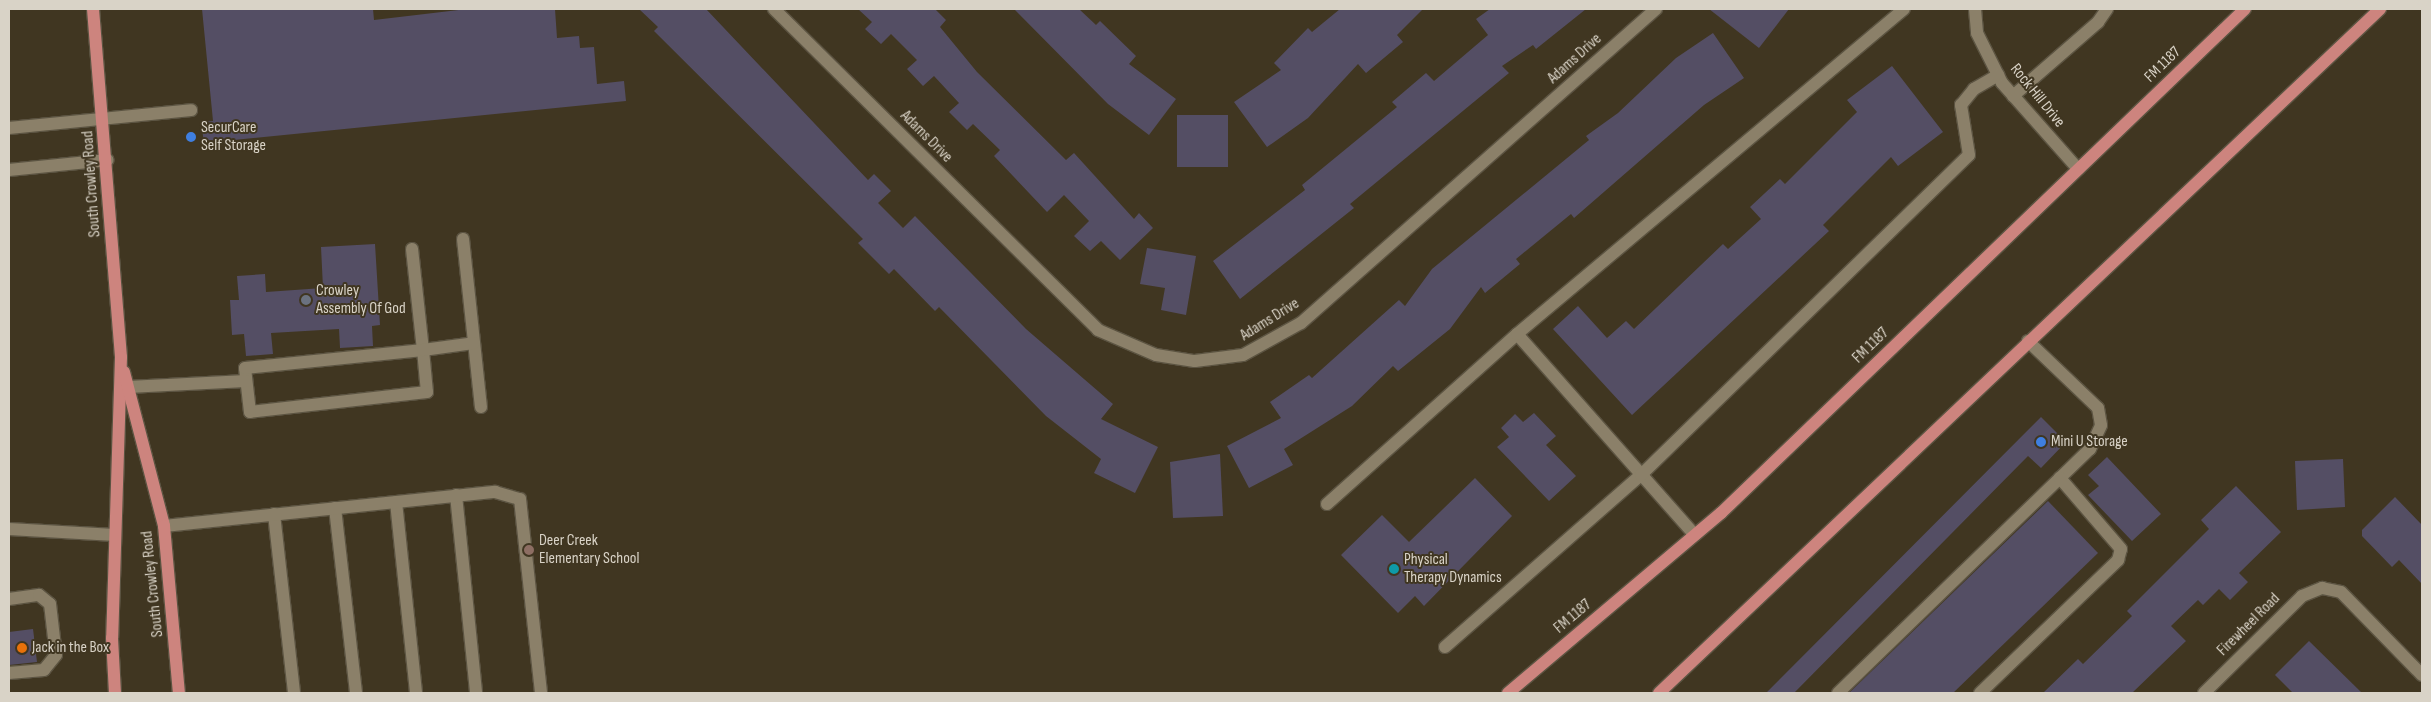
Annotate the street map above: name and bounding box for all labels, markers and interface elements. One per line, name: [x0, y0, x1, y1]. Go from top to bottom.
street label: Adams Drive: [1544, 30, 1606, 88]
street label: FM 1187: [2141, 43, 2185, 87]
street label: Rock Hill Drive: [2005, 60, 2069, 132]
street label: Adams Drive: [896, 107, 956, 167]
place label: SecurCare Self Storage: [201, 118, 266, 156]
street label: South Crowley Road: [79, 130, 105, 238]
marker: SecurCare Self Storage: [185, 131, 197, 143]
place label: Crowley Assembly Of God: [316, 281, 406, 319]
marker: Crowley Assembly Of God: [300, 294, 312, 306]
street label: Adams Drive: [1237, 294, 1303, 346]
street label: FM 1187: [1849, 324, 1893, 368]
place label: Mini U Storage: [2051, 432, 2128, 452]
marker: Mini U Storage: [2035, 436, 2047, 448]
street label: South Crowley Road: [138, 530, 168, 638]
place label: Deer Creek Elementary School: [539, 531, 639, 569]
marker: Deer Creek Elementary School: [523, 544, 535, 556]
place label: Physical Therapy Dynamics: [1404, 550, 1502, 588]
marker: Physical Therapy Dynamics: [1388, 563, 1400, 575]
street label: Firewheel Road: [2214, 590, 2284, 660]
street label: FM 1187: [1550, 596, 1596, 638]
place label: Jack in the Box: [32, 638, 109, 658]
marker: Jack in the Box: [16, 642, 28, 654]

